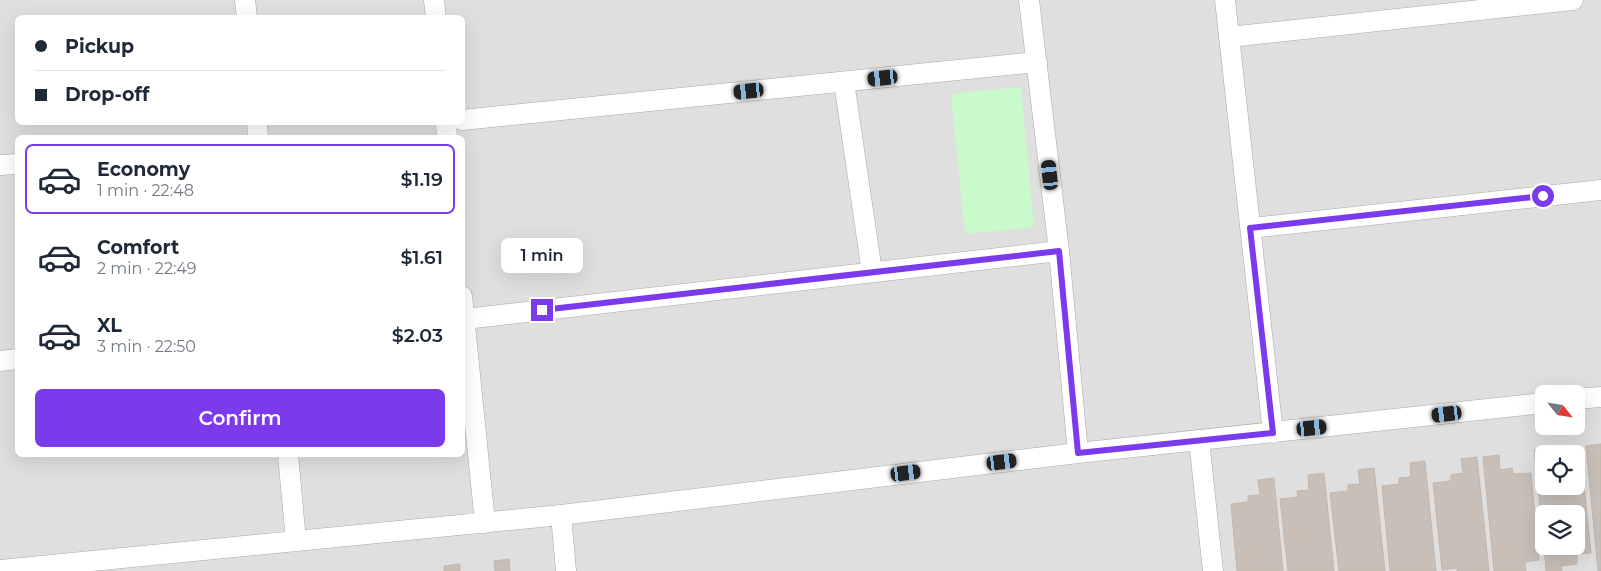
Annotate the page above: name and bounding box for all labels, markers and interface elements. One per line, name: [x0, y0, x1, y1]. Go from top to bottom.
text: Pickup: [65, 35, 134, 58]
car: [867, 69, 898, 87]
car: [733, 82, 764, 100]
text: Drop-off: [65, 83, 149, 106]
icon: car: [37, 157, 82, 202]
text: Economy: [97, 158, 190, 181]
car: [1040, 159, 1059, 191]
text: $1.19: [400, 168, 443, 191]
text: 1 min · 22:48: [97, 181, 194, 200]
route start: [1532, 185, 1554, 207]
icon: car: [37, 235, 82, 280]
text: Comfort: [97, 236, 179, 259]
callout: 1 min: [501, 238, 583, 272]
text: $1.61: [400, 246, 443, 269]
text: 1 min: [521, 246, 563, 265]
text: 2 min · 22:49: [97, 259, 197, 278]
route end: [531, 299, 553, 321]
icon: car: [37, 313, 82, 358]
text: XL: [97, 314, 122, 337]
text: $2.03: [392, 324, 443, 347]
text: 3 min · 22:50: [97, 337, 196, 356]
north arrow: [1535, 385, 1585, 435]
map controls: [1535, 385, 1585, 555]
button: Confirm: [35, 389, 445, 447]
car: [1431, 405, 1462, 423]
car: [1296, 419, 1327, 437]
button: locate: [1535, 445, 1585, 495]
car: [986, 453, 1017, 471]
car: [890, 464, 921, 482]
button: layers: [1535, 505, 1585, 555]

